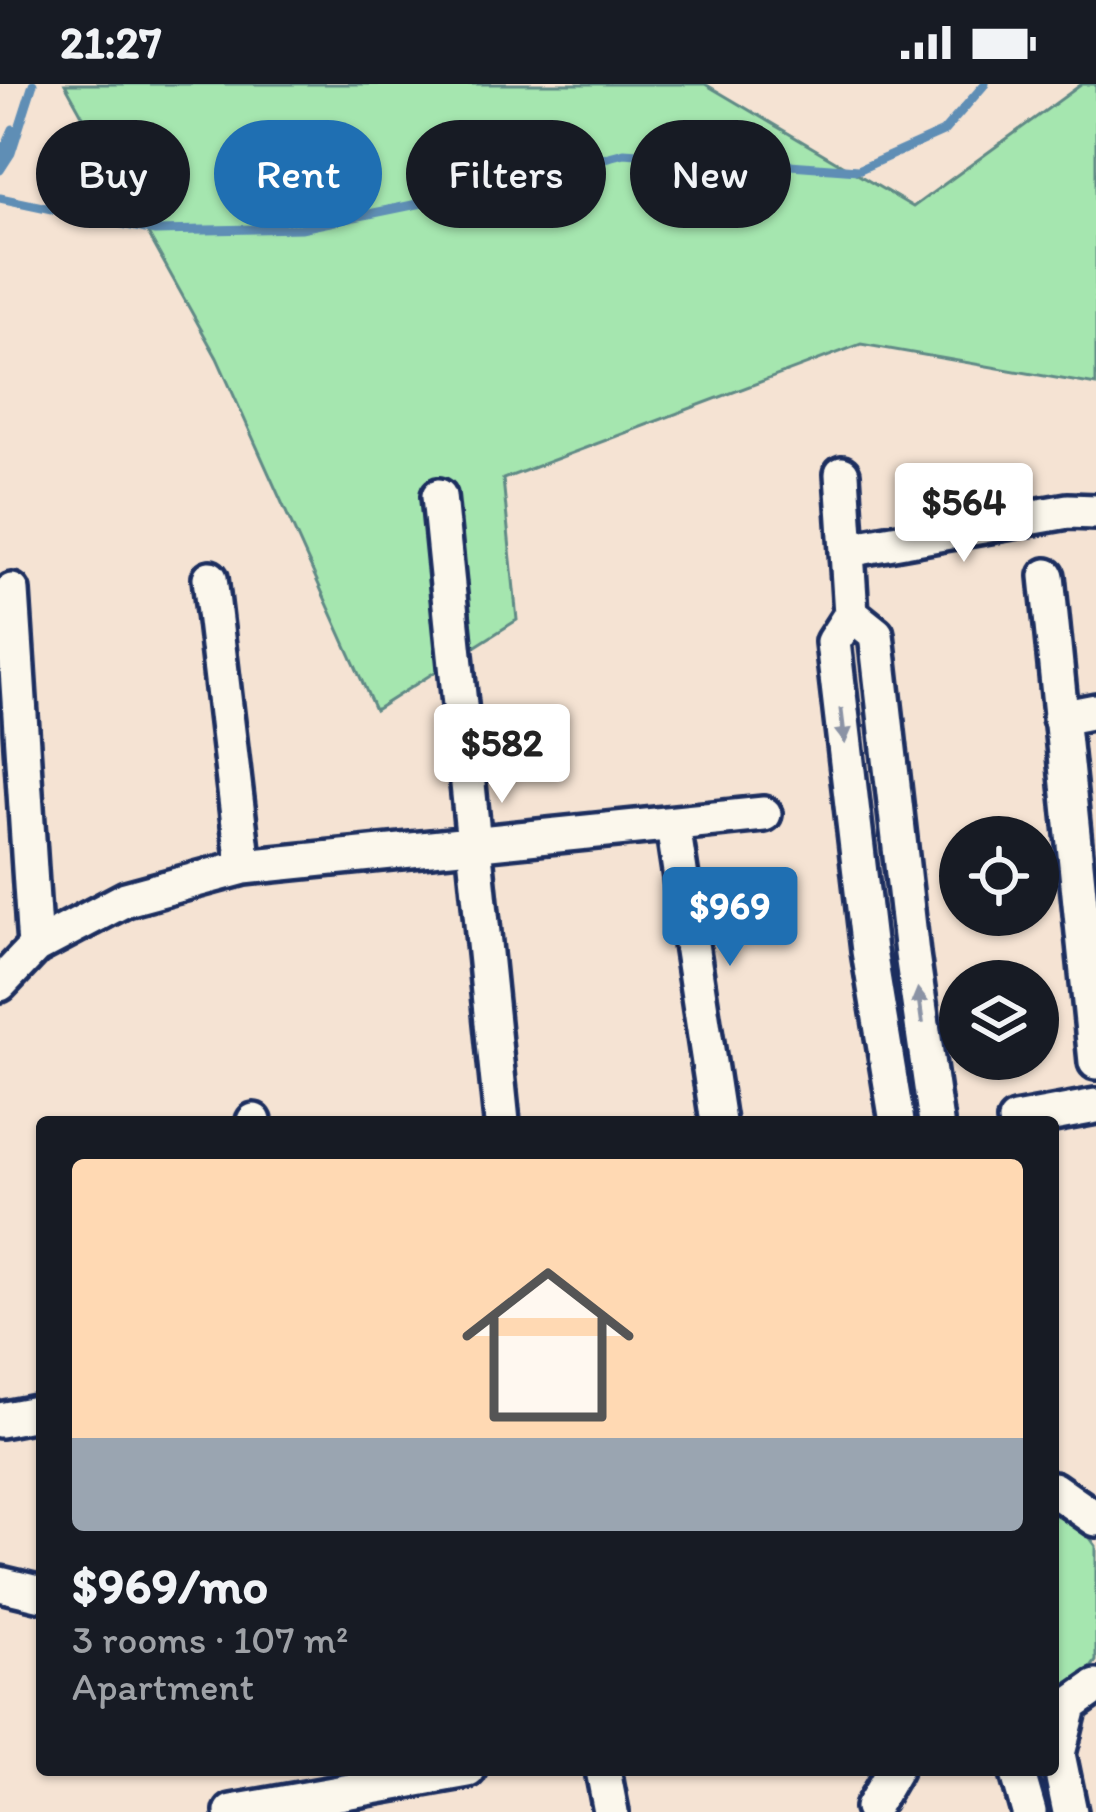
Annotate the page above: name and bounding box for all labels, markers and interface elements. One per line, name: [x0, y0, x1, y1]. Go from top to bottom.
text: 21:27: [60, 15, 162, 69]
chip: Buy: [36, 120, 190, 228]
chip: Rent: [214, 120, 382, 228]
chip: Filters: [406, 120, 606, 228]
chip: New: [630, 120, 791, 228]
pin: $564: [893, 463, 1035, 565]
text: $564: [922, 478, 1006, 525]
pin: $582: [431, 704, 573, 806]
one-way arrow: [833, 707, 852, 745]
text: $582: [461, 719, 543, 766]
map controls: [939, 816, 1059, 1080]
button: locate: [939, 816, 1059, 936]
pin: $969: [659, 867, 801, 969]
text: $969: [689, 882, 771, 929]
button: layers: [939, 960, 1059, 1080]
one-way arrow: [910, 987, 929, 1024]
icon: home: [440, 1237, 656, 1453]
text: $969/mo: [72, 1555, 268, 1616]
text: 3 rooms · 107 m²: [72, 1616, 348, 1663]
text: Apartment: [72, 1663, 254, 1710]

